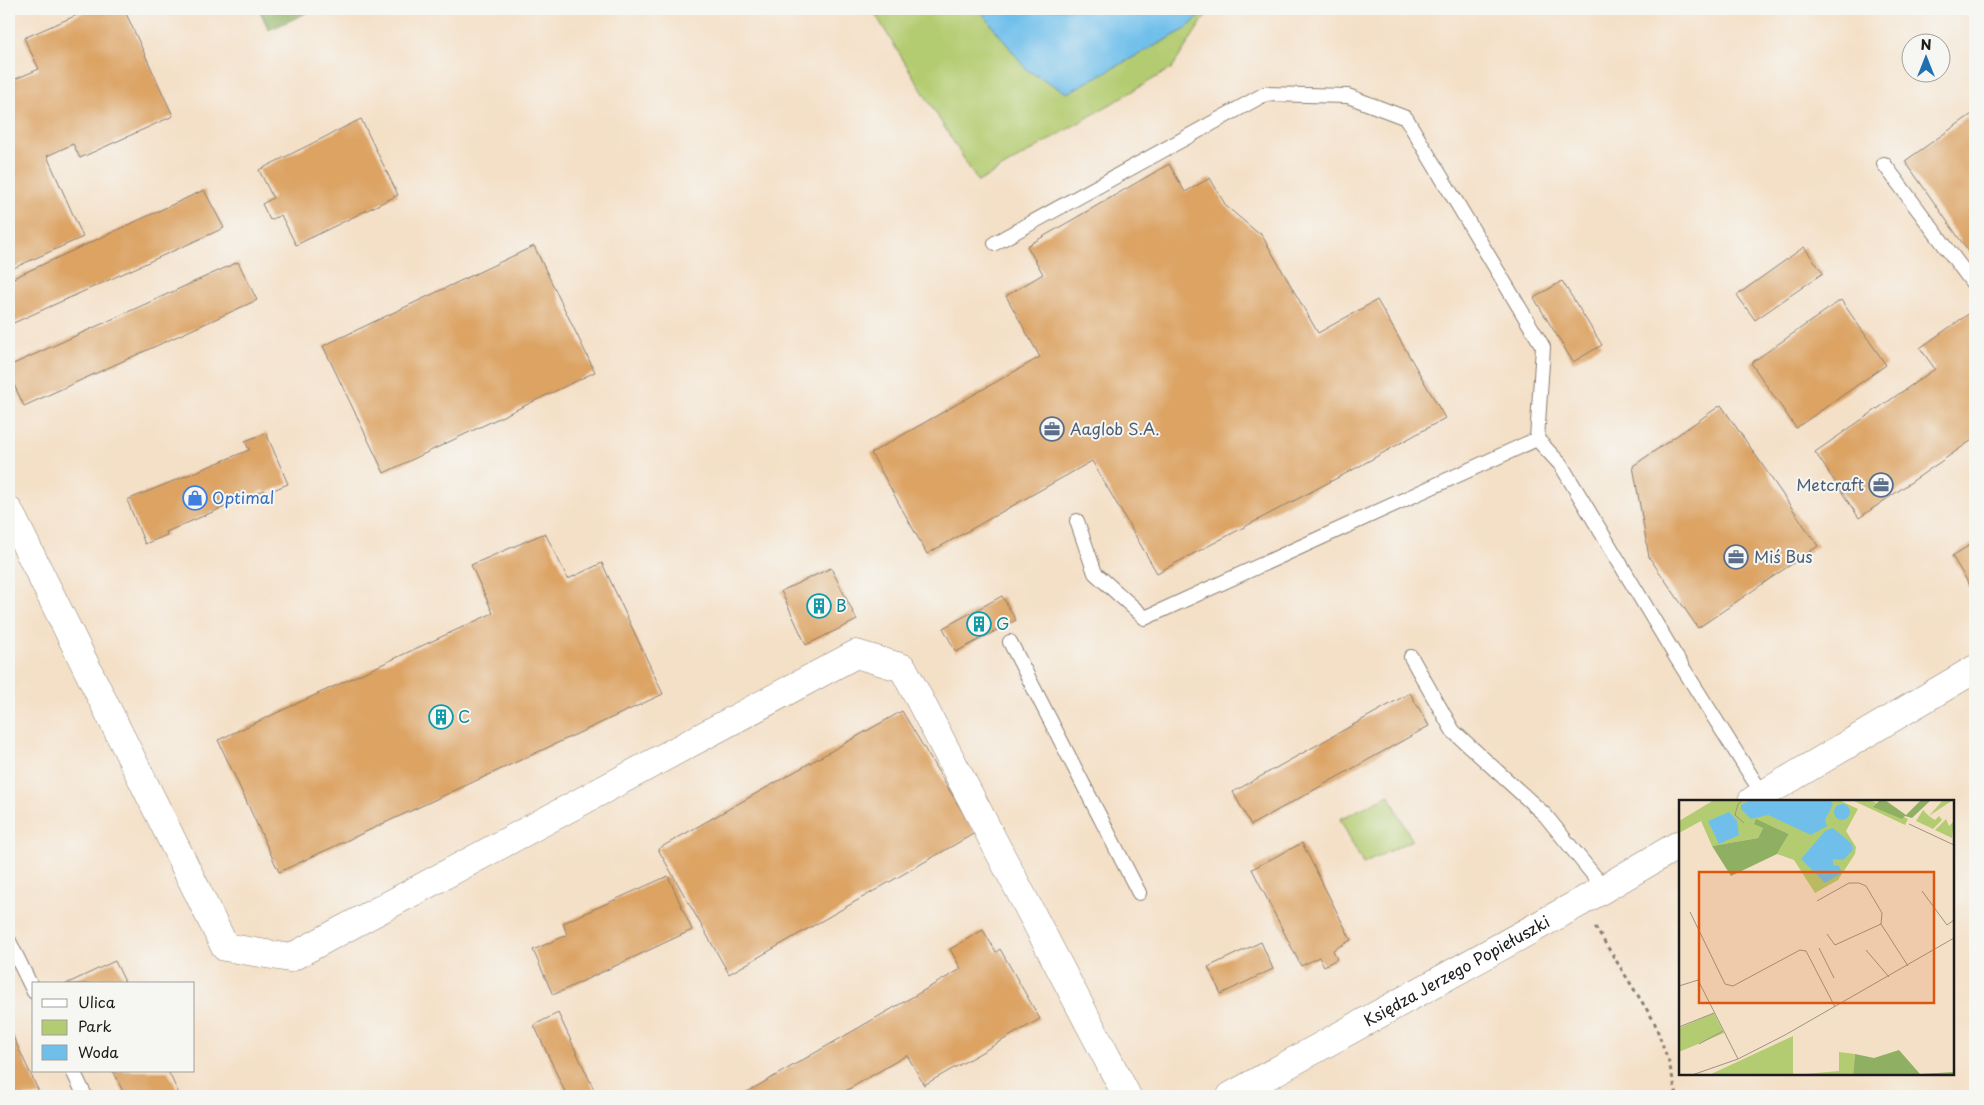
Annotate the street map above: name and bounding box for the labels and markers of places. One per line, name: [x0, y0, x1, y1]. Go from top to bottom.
office icon: Aaglob S.A.: [1039, 416, 1065, 442]
place label: Aaglob S.A.: [1070, 416, 1160, 440]
place label: Metcraft: [1796, 472, 1864, 496]
office icon: Metcraft: [1868, 472, 1894, 498]
shop icon: Optimal: [182, 485, 208, 511]
place label: Optimal: [212, 485, 274, 509]
office icon: Miś Bus: [1723, 544, 1749, 570]
place label: Miś Bus: [1754, 544, 1813, 568]
building icon: B: [806, 593, 832, 619]
place label: B: [836, 593, 847, 617]
building icon: G: [966, 611, 992, 637]
place label: G: [996, 611, 1009, 635]
building icon: C: [428, 704, 454, 730]
place label: C: [458, 704, 470, 728]

